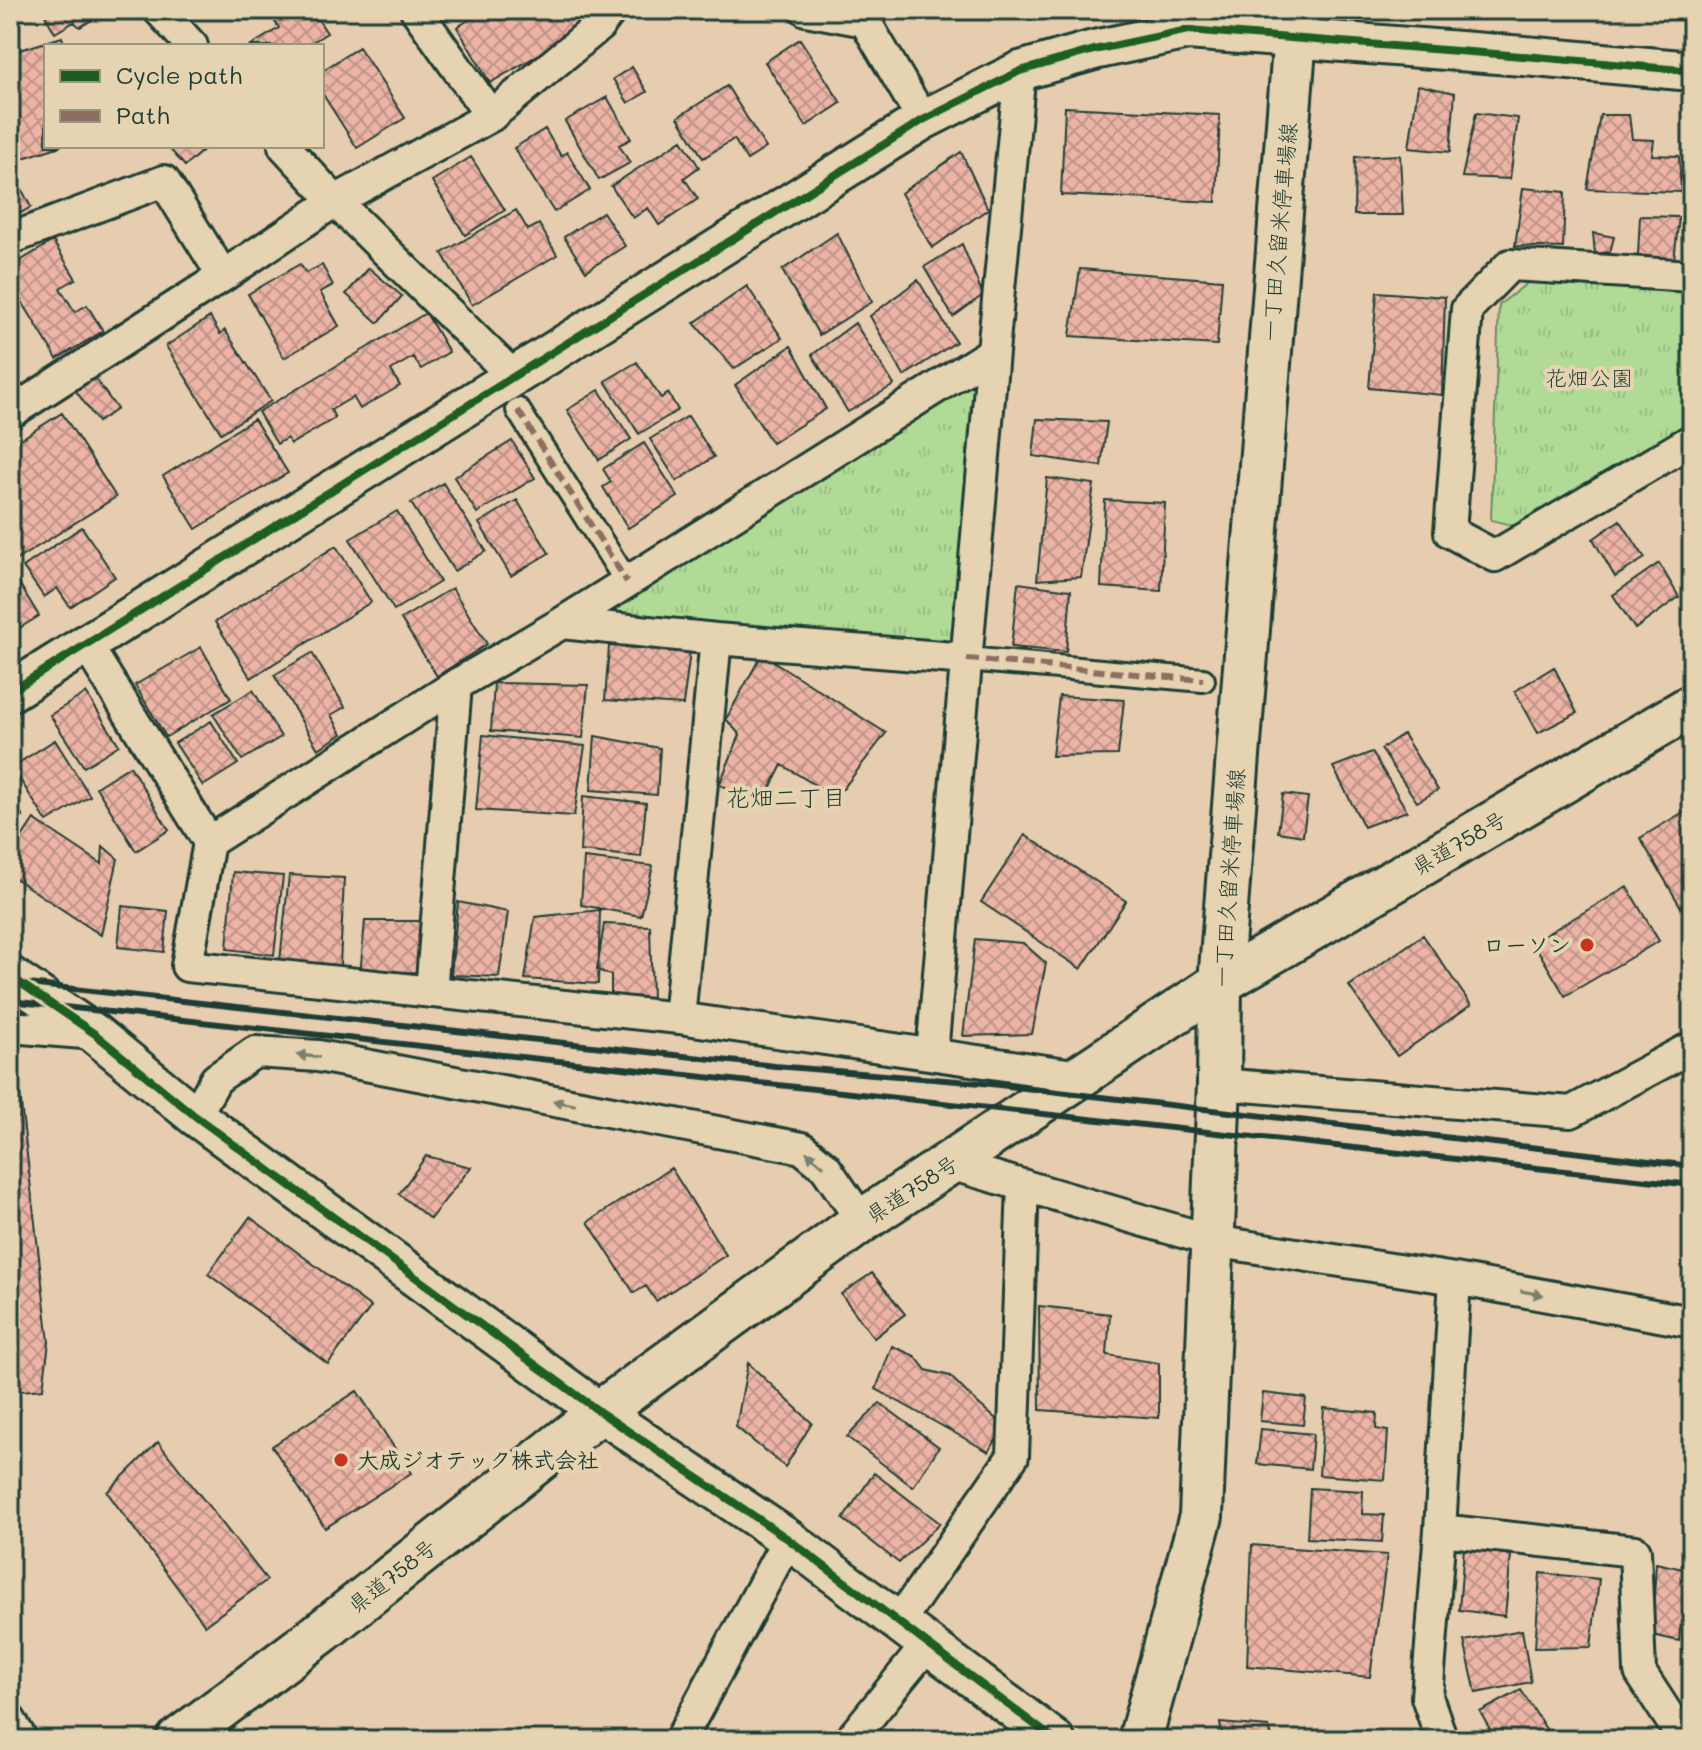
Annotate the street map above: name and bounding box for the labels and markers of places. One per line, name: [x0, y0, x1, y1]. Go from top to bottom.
place label: ローソン: [1483, 930, 1571, 959]
marker: ローソン: [1578, 936, 1596, 954]
place label: 大成ジオテック株式会社: [357, 1445, 599, 1474]
marker: 大成ジオテック株式会社: [332, 1451, 350, 1469]

